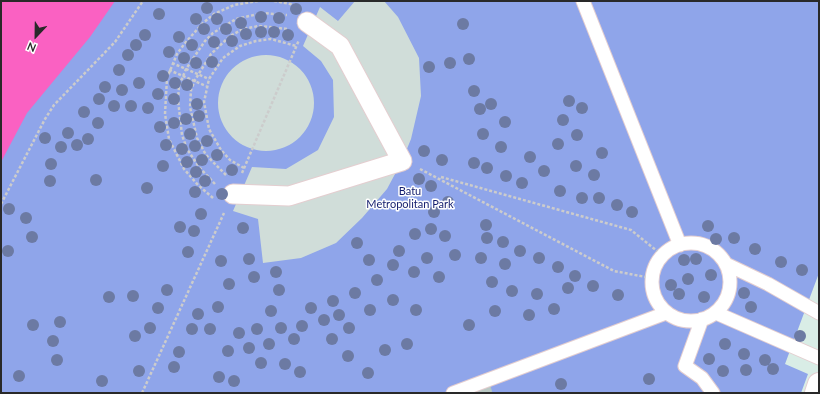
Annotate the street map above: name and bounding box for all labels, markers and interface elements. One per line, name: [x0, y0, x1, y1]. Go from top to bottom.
north arrow: [16, 16, 56, 56]
text: N: [25, 40, 38, 55]
park label: Batu Metropolitan Park: [366, 184, 454, 210]

